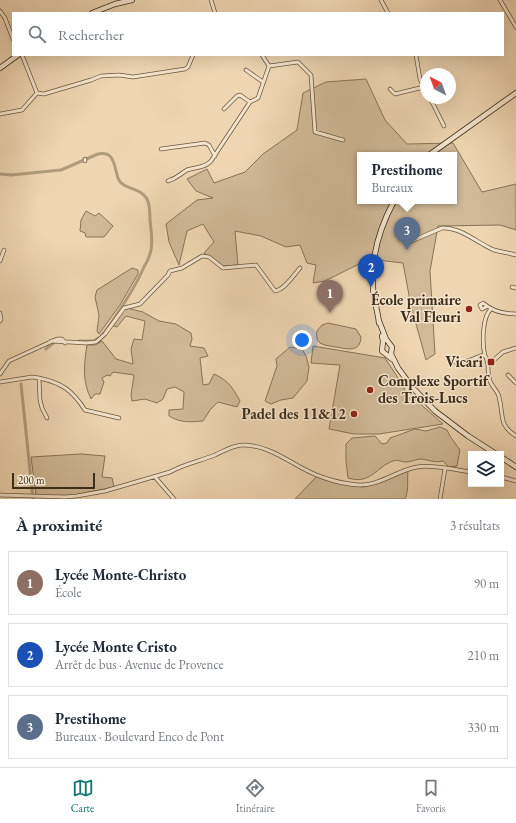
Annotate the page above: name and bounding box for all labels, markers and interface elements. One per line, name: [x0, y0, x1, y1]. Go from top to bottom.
search box: [12, 12, 504, 56]
icon: search: [26, 23, 48, 45]
text: Rechercher: [58, 25, 124, 44]
north arrow: [420, 68, 456, 104]
popup: [357, 152, 457, 204]
text: Prestihome: [371, 160, 443, 179]
text: Bureaux: [371, 179, 413, 196]
pin: 3: [394, 217, 420, 250]
pin: 2: [358, 254, 384, 287]
pin: 1: [317, 280, 343, 313]
place label: École primaire Val Fleuri: [371, 290, 462, 326]
marker: École primaire Val Fleuri: [464, 304, 474, 314]
your location: [292, 330, 312, 350]
place label: Vicari: [445, 352, 484, 371]
marker: Vicari: [486, 357, 496, 367]
place label: Complexe Sportif des Trois-Lucs: [378, 371, 491, 407]
marker: Complexe Sportif des Trois-Lucs: [365, 385, 375, 395]
place label: Padel des 11&12: [242, 404, 346, 423]
marker: Padel des 11&12: [349, 409, 359, 419]
map controls: [468, 451, 504, 487]
button: layers: [468, 451, 504, 487]
scale bar: [12, 471, 95, 490]
text: 200 m: [18, 473, 45, 487]
text: À proximité: [16, 514, 102, 536]
text: 3 résultats: [450, 517, 500, 534]
text: Lycée Monte-Christo: [55, 565, 186, 584]
text: 1: [27, 575, 33, 592]
text: 90 m: [474, 575, 499, 592]
text: École: [55, 584, 81, 601]
text: Lycée Monte Cristo: [55, 637, 177, 656]
text: 2: [27, 647, 33, 664]
text: 210 m: [468, 647, 499, 664]
text: Arrêt de bus · Avenue de Provence: [55, 656, 224, 673]
text: Prestihome: [55, 709, 126, 728]
text: 3: [27, 719, 33, 736]
text: 330 m: [468, 719, 499, 736]
text: Bureaux · Boulevard Enco de Pont: [55, 728, 224, 745]
tab: Carte: [71, 777, 94, 815]
tab: Itinéraire: [236, 777, 274, 815]
tab: Favoris: [416, 777, 445, 815]

